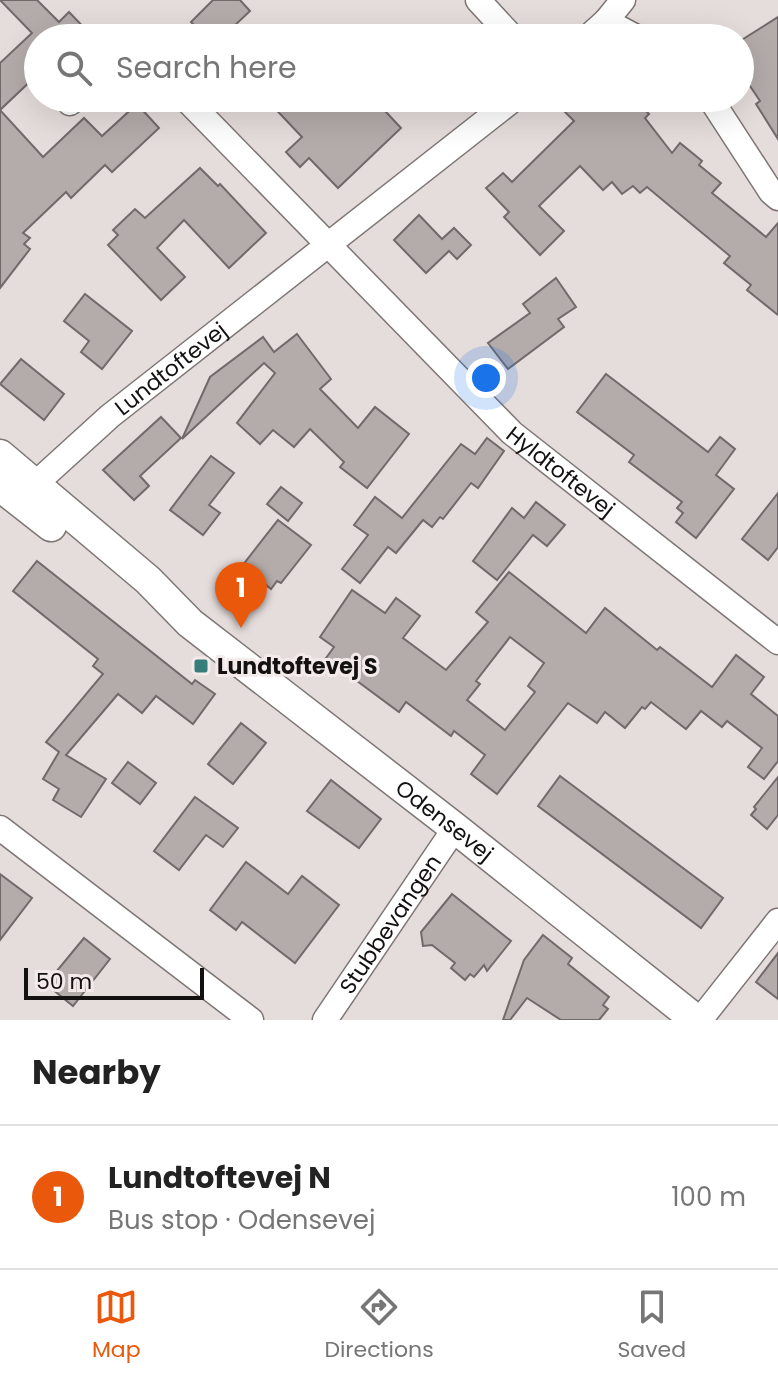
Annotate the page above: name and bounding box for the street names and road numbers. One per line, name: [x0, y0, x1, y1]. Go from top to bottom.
street label: Lundtoftevej: [108, 315, 234, 423]
street label: Hyldtoftevej: [499, 419, 621, 524]
street label: Odensevej: [389, 773, 500, 869]
street label: Stubbevangen: [332, 848, 449, 1000]

